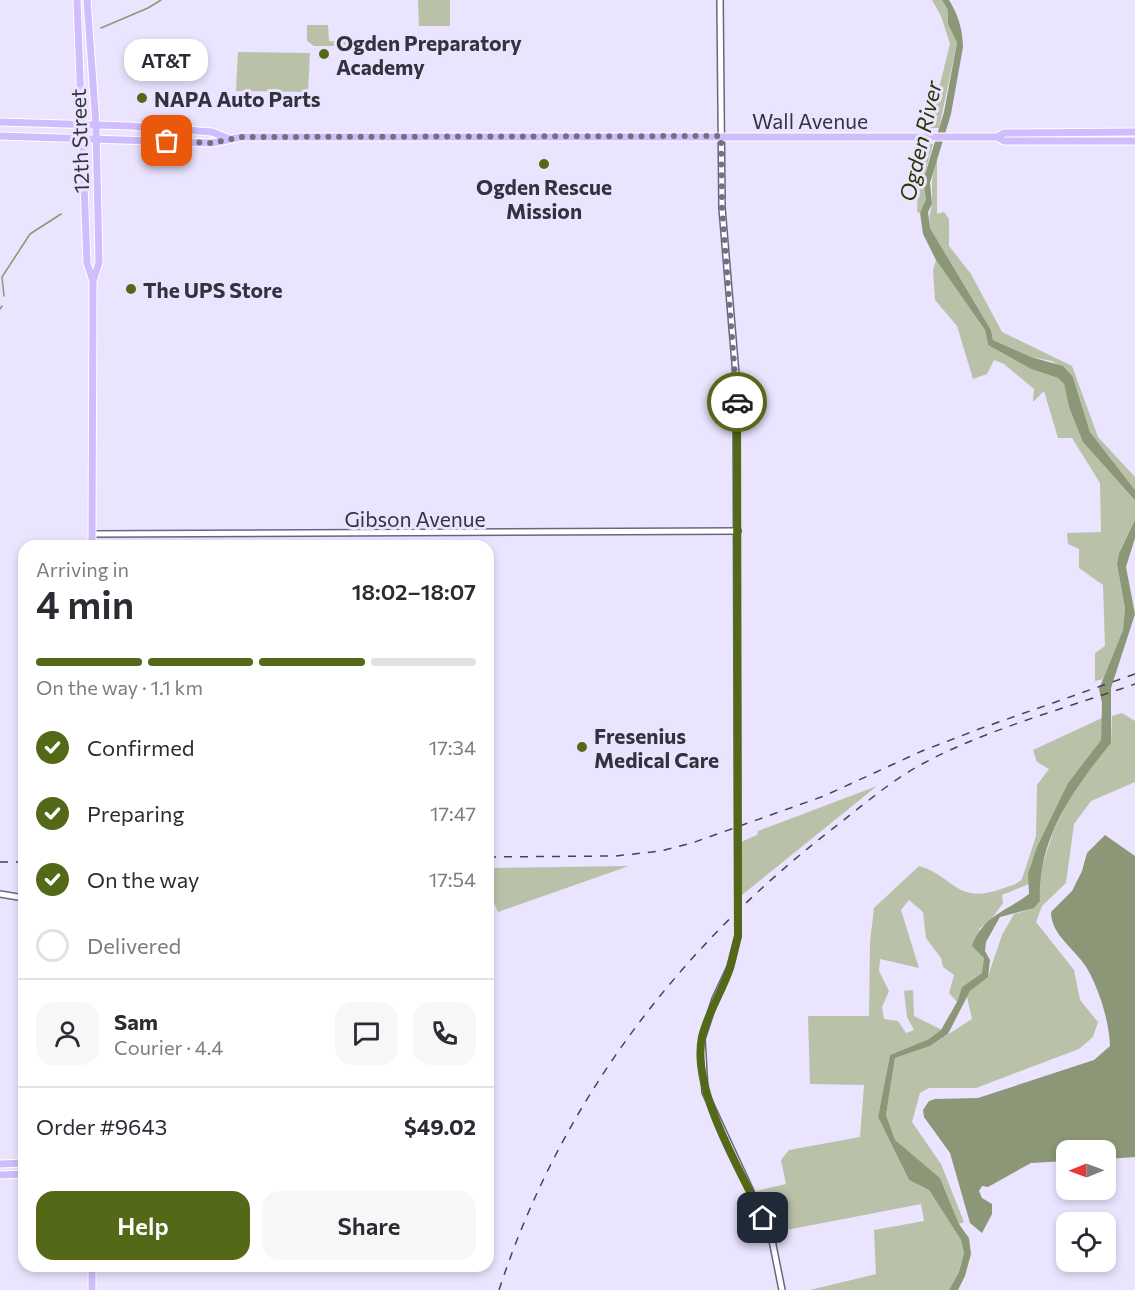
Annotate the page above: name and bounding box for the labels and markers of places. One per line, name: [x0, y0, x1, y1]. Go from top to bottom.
place label: Ogden Preparatory Academy: [336, 30, 522, 79]
callout: AT&T: [125, 39, 209, 81]
marker: Ogden Preparatory Academy: [317, 47, 331, 61]
place label: NAPA Auto Parts: [154, 86, 321, 111]
marker: NAPA Auto Parts: [135, 91, 149, 105]
pin: [141, 115, 192, 166]
marker: Ogden Rescue Mission: [537, 157, 551, 171]
place label: Ogden Rescue Mission: [476, 174, 612, 223]
place label: The UPS Store: [143, 277, 283, 302]
marker: The UPS Store: [124, 282, 138, 296]
place label: Fresenius Medical Care: [594, 723, 719, 772]
marker: Fresenius Medical Care: [575, 740, 589, 754]
pin: [737, 1192, 788, 1243]

